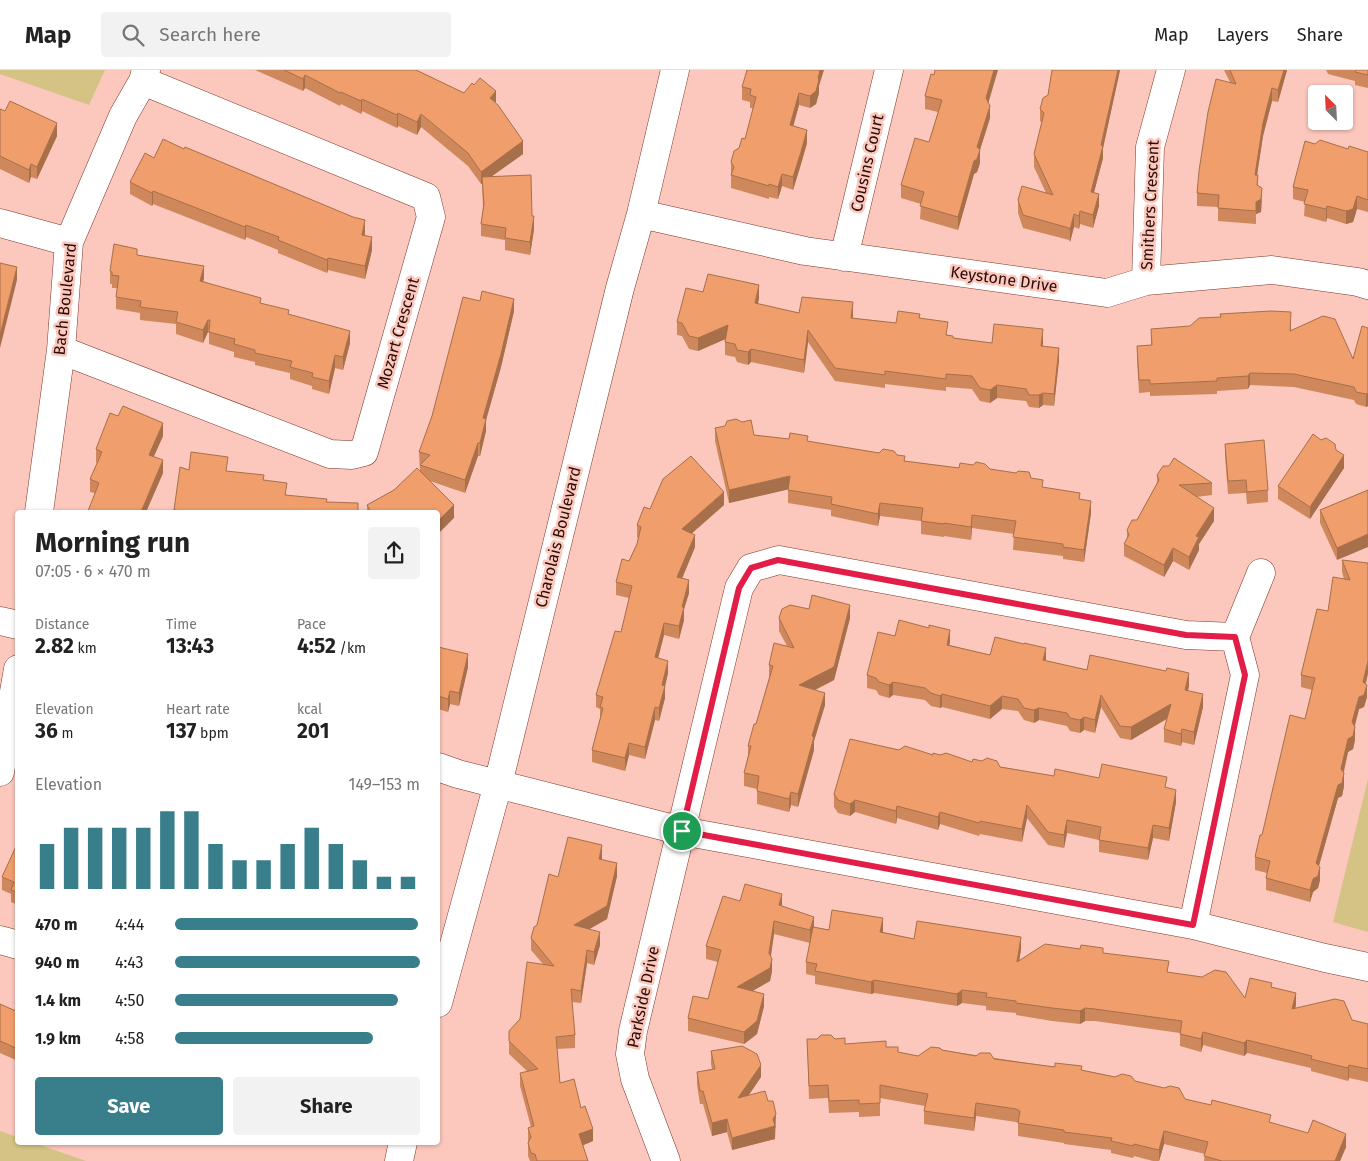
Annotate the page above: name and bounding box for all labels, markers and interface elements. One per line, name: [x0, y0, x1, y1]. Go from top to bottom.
search box: [101, 12, 451, 57]
text: Map: [25, 21, 71, 49]
icon: search: [119, 21, 147, 49]
text: Search here: [159, 23, 261, 46]
text: Map: [1154, 24, 1189, 46]
text: Layers: [1217, 24, 1269, 46]
text: Share: [1297, 24, 1343, 46]
north arrow: [1308, 85, 1352, 130]
map controls: [1308, 85, 1353, 130]
street label: Cousins Court: [847, 112, 888, 214]
street label: Smithers Crescent: [1137, 139, 1163, 271]
street label: Bach Boulevard: [50, 242, 80, 356]
street label: Keystone Drive: [949, 262, 1059, 296]
street label: Mozart Crescent: [373, 275, 423, 391]
street label: Charolais Boulevard: [531, 464, 585, 610]
text: Morning run: [35, 526, 190, 559]
button: share: [368, 527, 420, 579]
text: 07:05 · 6 × 470 m: [35, 562, 151, 581]
text: Distance: [35, 616, 89, 633]
text: Time: [166, 616, 197, 633]
text: Pace: [297, 616, 326, 633]
text: 2.82: [35, 633, 74, 659]
text: 13:43: [166, 633, 214, 659]
text: 4:52: [297, 633, 336, 659]
text: km: [74, 640, 97, 657]
text: /km: [336, 640, 366, 657]
text: Elevation: [35, 701, 94, 718]
text: Heart rate: [166, 701, 230, 718]
text: kcal: [297, 701, 322, 718]
text: 36: [35, 718, 58, 744]
text: 137: [166, 718, 196, 744]
text: 201: [297, 718, 329, 744]
text: m: [58, 725, 73, 742]
text: bpm: [196, 725, 229, 742]
text: Elevation: [35, 775, 102, 794]
text: 149–153 m: [349, 775, 420, 794]
pin: [661, 810, 703, 852]
icon: arrive: [668, 817, 696, 845]
text: 470 m: [35, 915, 78, 934]
text: 4:44: [115, 915, 144, 934]
street label: Parkside Drive: [623, 944, 663, 1050]
text: 940 m: [35, 953, 80, 972]
text: 4:43: [115, 953, 144, 972]
text: 1.4 km: [35, 991, 81, 1010]
text: 4:50: [115, 991, 144, 1010]
text: 1.9 km: [35, 1029, 81, 1048]
text: 4:58: [115, 1029, 144, 1048]
button: Save: [35, 1077, 223, 1135]
button: Share: [233, 1077, 420, 1135]

